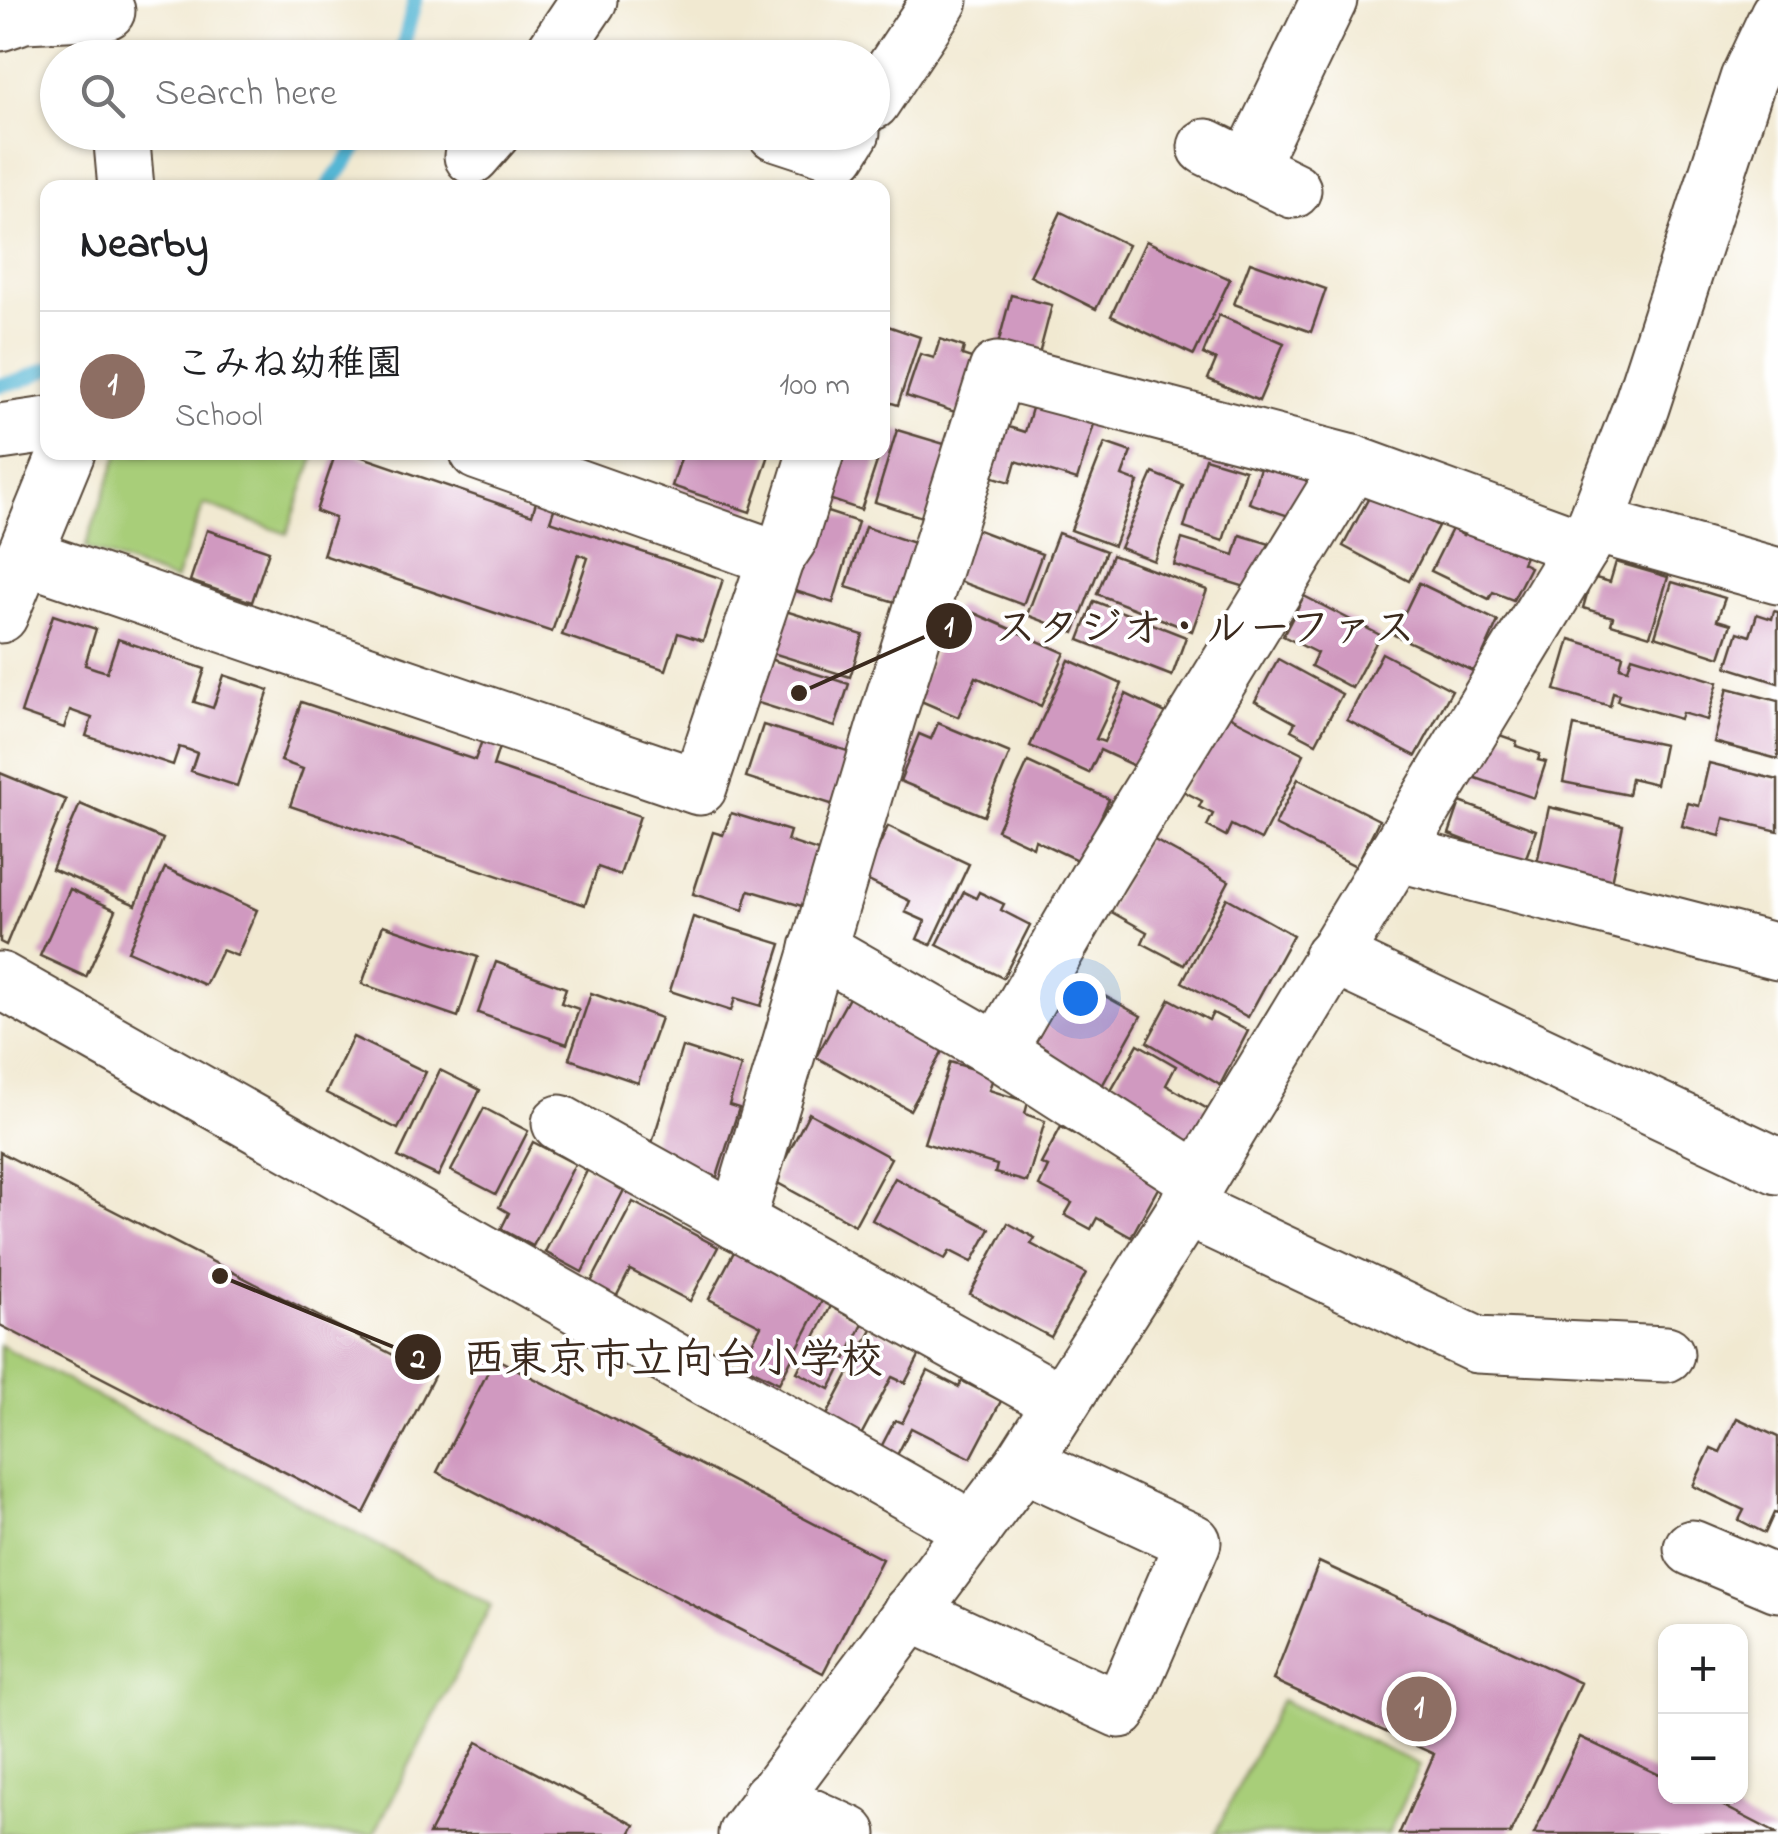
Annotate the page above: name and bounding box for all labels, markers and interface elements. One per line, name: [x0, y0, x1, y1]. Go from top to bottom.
search box: [40, 40, 890, 150]
text: Search here: [155, 67, 337, 123]
icon: search: [75, 68, 130, 123]
text: Nearby: [80, 215, 208, 276]
text: こみね幼稚園: [175, 338, 403, 394]
text: 1: [107, 363, 118, 410]
text: 100 m: [779, 363, 850, 410]
text: School: [175, 394, 263, 441]
callout: スタジオ・ルーファス: [924, 590, 1435, 662]
text: スタジオ・ルーファス: [995, 600, 1415, 661]
text: 1: [944, 607, 954, 651]
your location: [1055, 973, 1106, 1024]
callout: 西東京市立向台小学校: [393, 1321, 903, 1393]
text: 西東京市立向台小学校: [463, 1331, 883, 1392]
text: 2: [410, 1339, 426, 1383]
map controls: [1658, 1624, 1748, 1804]
button: +: [1658, 1624, 1748, 1714]
pin: 1: [1386, 1672, 1452, 1746]
button: −: [1658, 1714, 1748, 1804]

